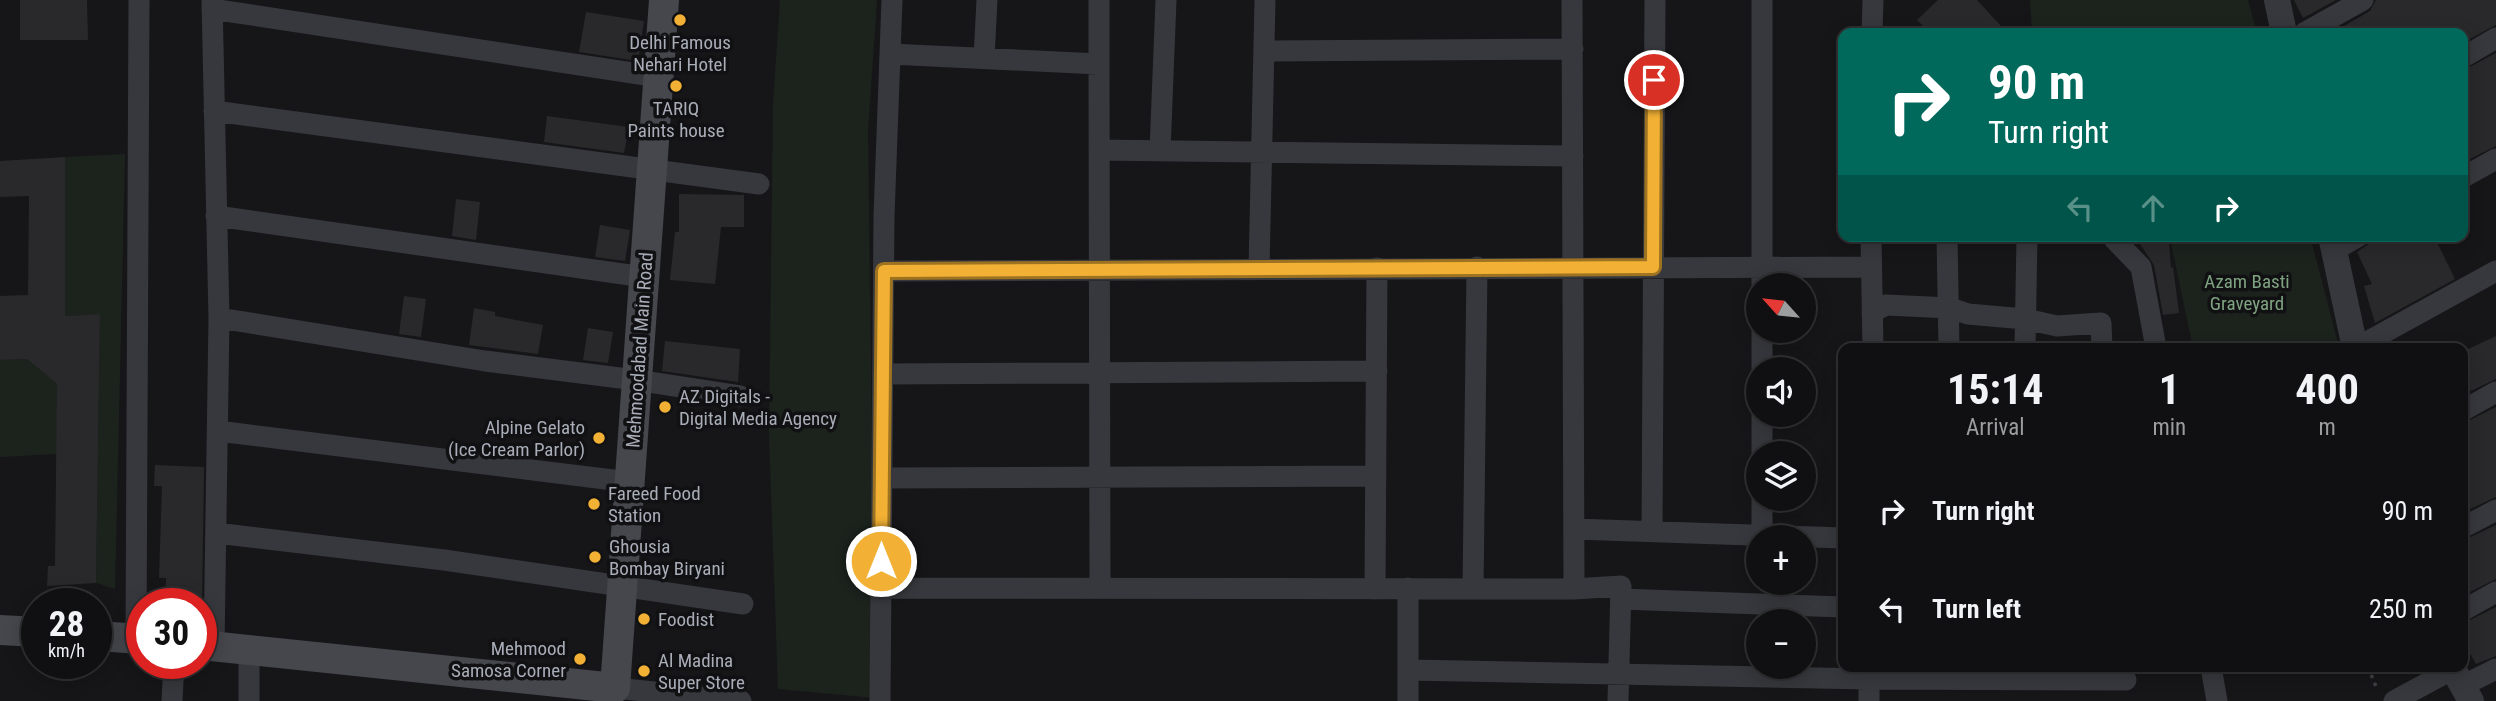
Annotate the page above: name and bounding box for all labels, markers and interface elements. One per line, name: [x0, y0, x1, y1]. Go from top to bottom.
marker: Delhi Famous Nehari Hotel: [672, 12, 688, 28]
place label: Delhi Famous Nehari Hotel: [629, 31, 731, 76]
pin: [1624, 50, 1684, 110]
text: 90 m: [1988, 54, 2085, 111]
icon: right: [1873, 56, 1964, 147]
icon: arrive: [1635, 61, 1673, 99]
marker: TARIQ Paints house: [668, 78, 684, 94]
place label: TARIQ Paints house: [627, 97, 725, 142]
text: Turn right: [1988, 113, 2109, 151]
icon: left: [2061, 189, 2099, 227]
icon: ahead: [2134, 189, 2172, 227]
icon: right: [2207, 189, 2245, 227]
street label: Mehmoodabad Main Road: [621, 251, 658, 449]
park label: Azam Basti Graveyard: [2204, 270, 2290, 315]
north arrow: [1746, 273, 1816, 343]
map controls: [1746, 273, 1816, 679]
button: sound: [1746, 357, 1816, 427]
text: 15:14: [1947, 365, 2043, 414]
text: 1: [2159, 365, 2180, 414]
text: 400: [2295, 365, 2359, 414]
place label: AZ Digitals - Digital Media Agency: [679, 385, 837, 430]
marker: AZ Digitals - Digital Media Agency: [657, 399, 673, 415]
text: Arrival: [1966, 414, 2024, 441]
text: min: [2152, 414, 2186, 441]
text: m: [2318, 414, 2336, 441]
place label: Alpine Gelato (Ice Cream Parlor): [448, 416, 585, 461]
marker: Alpine Gelato (Ice Cream Parlor): [591, 430, 607, 446]
button: layers: [1746, 441, 1816, 511]
place label: Fareed Food Station: [608, 482, 701, 527]
icon: right: [1873, 492, 1911, 530]
marker: Fareed Food Station: [586, 496, 602, 512]
text: Turn right: [1932, 496, 2034, 526]
text: 90 m: [2382, 496, 2433, 526]
position arrow: [844, 524, 918, 598]
button: +: [1746, 525, 1816, 595]
place label: Ghousia Bombay Biryani: [609, 535, 725, 580]
marker: Ghousia Bombay Biryani: [587, 549, 603, 565]
speed limit sign: 30: [126, 588, 217, 679]
icon: left: [1873, 590, 1911, 628]
text: Turn left: [1932, 594, 2021, 624]
text: 250 m: [2369, 594, 2433, 624]
text: 28: [49, 604, 84, 645]
place label: Foodist: [658, 608, 714, 631]
button: −: [1746, 609, 1816, 679]
marker: Foodist: [636, 611, 652, 627]
place label: Mehmood Samosa Corner: [451, 637, 566, 682]
text: km/h: [48, 640, 85, 661]
place label: Al Madina Super Store: [658, 649, 745, 694]
marker: Mehmood Samosa Corner: [572, 651, 588, 667]
marker: Al Madina Super Store: [636, 663, 652, 679]

